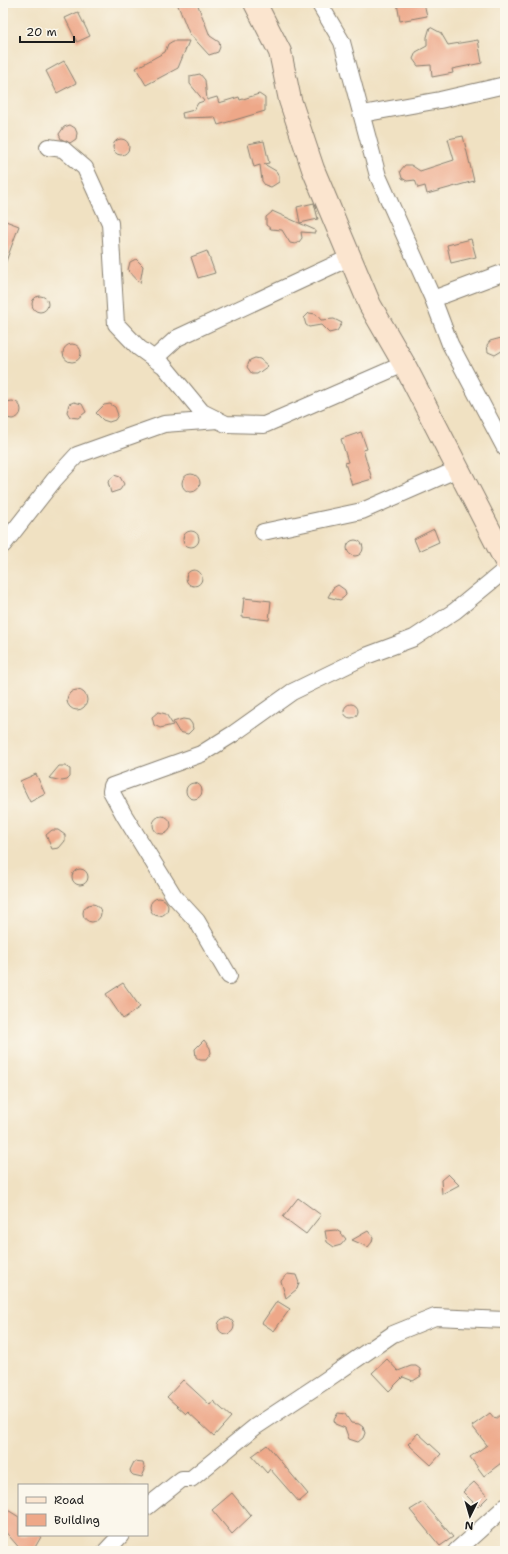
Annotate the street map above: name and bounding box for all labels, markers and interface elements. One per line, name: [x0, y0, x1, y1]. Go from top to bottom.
scale bar: [20, 18, 74, 44]
text: 20 m: [26, 24, 57, 40]
legend: [18, 1484, 148, 1536]
text: Road: [54, 1492, 85, 1508]
north arrow: [450, 1496, 490, 1536]
text: Building: [54, 1512, 100, 1528]
text: N: [464, 1518, 474, 1533]

